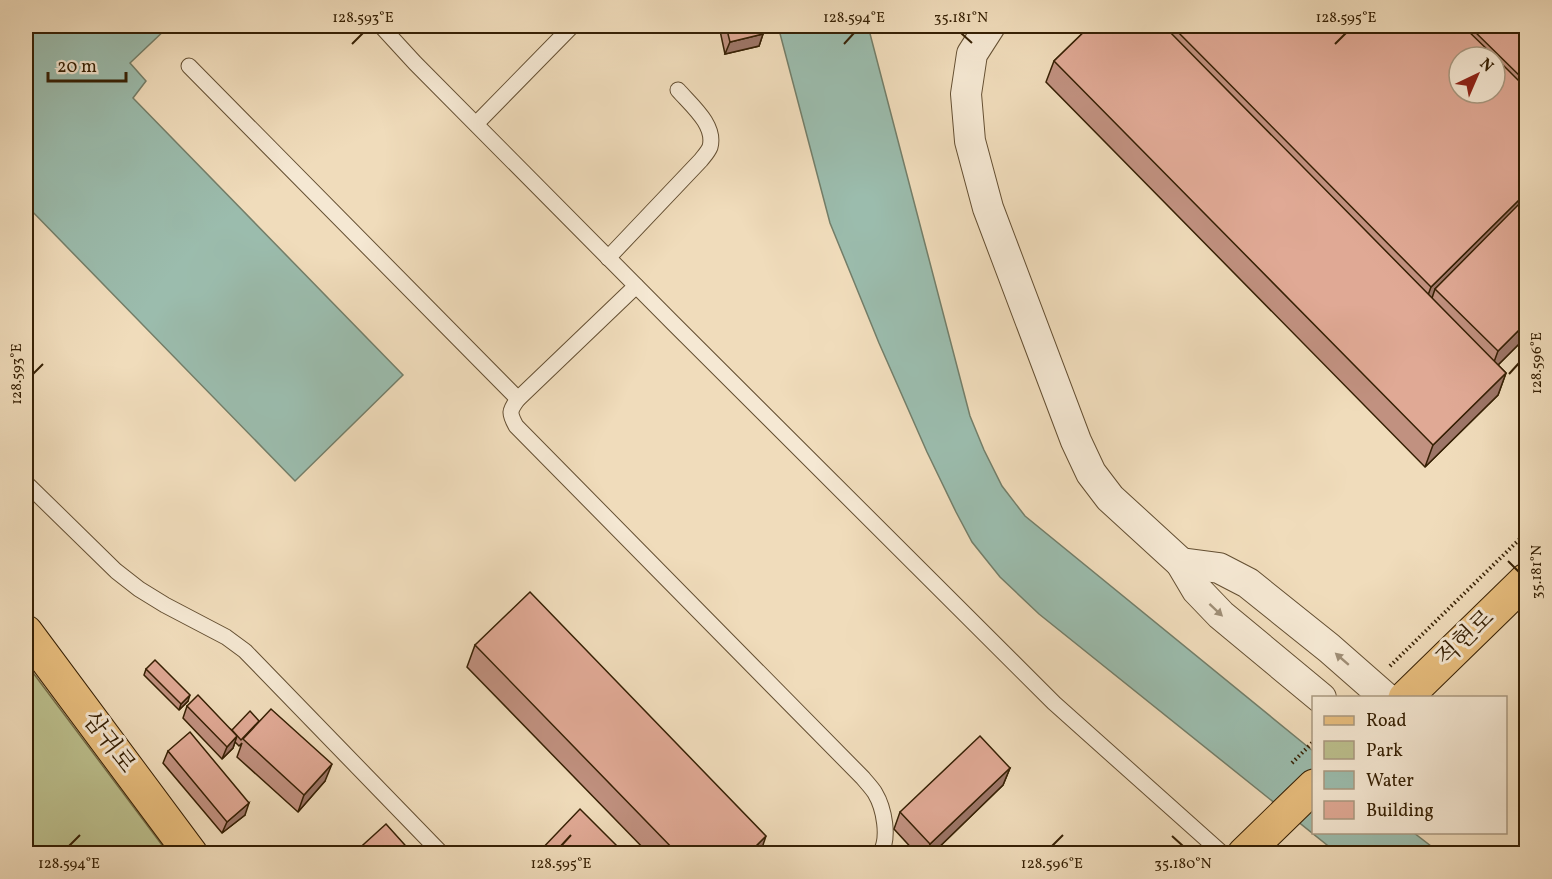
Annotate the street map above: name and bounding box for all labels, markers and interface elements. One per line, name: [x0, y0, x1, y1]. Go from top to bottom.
text: 128.593°E: [332, 8, 394, 29]
text: 128.594°E: [823, 8, 885, 29]
text: 35.181°N: [934, 8, 988, 29]
text: 128.595°E: [1315, 8, 1377, 29]
scale bar: [48, 45, 126, 83]
north arrow: [1447, 45, 1507, 105]
text: N: [1474, 54, 1498, 78]
text: 20 m: [57, 55, 97, 80]
text: 128.596°E: [1527, 332, 1548, 394]
text: 128.593°E: [7, 343, 28, 405]
text: 35.181°N: [1527, 545, 1548, 599]
one-way arrow: [1209, 602, 1223, 616]
street label: 적현로: [1429, 603, 1503, 675]
one-way arrow: [1334, 652, 1349, 666]
legend: [1312, 696, 1507, 834]
street label: 삼귀로: [73, 705, 143, 781]
text: Road: [1366, 709, 1407, 734]
text: Park: [1366, 739, 1403, 764]
text: Water: [1366, 769, 1414, 794]
text: Building: [1366, 799, 1434, 824]
text: 128.594°E: [38, 854, 100, 875]
text: 128.595°E: [530, 854, 592, 875]
text: 128.596°E: [1021, 854, 1083, 875]
text: 35.180°N: [1154, 854, 1212, 875]

